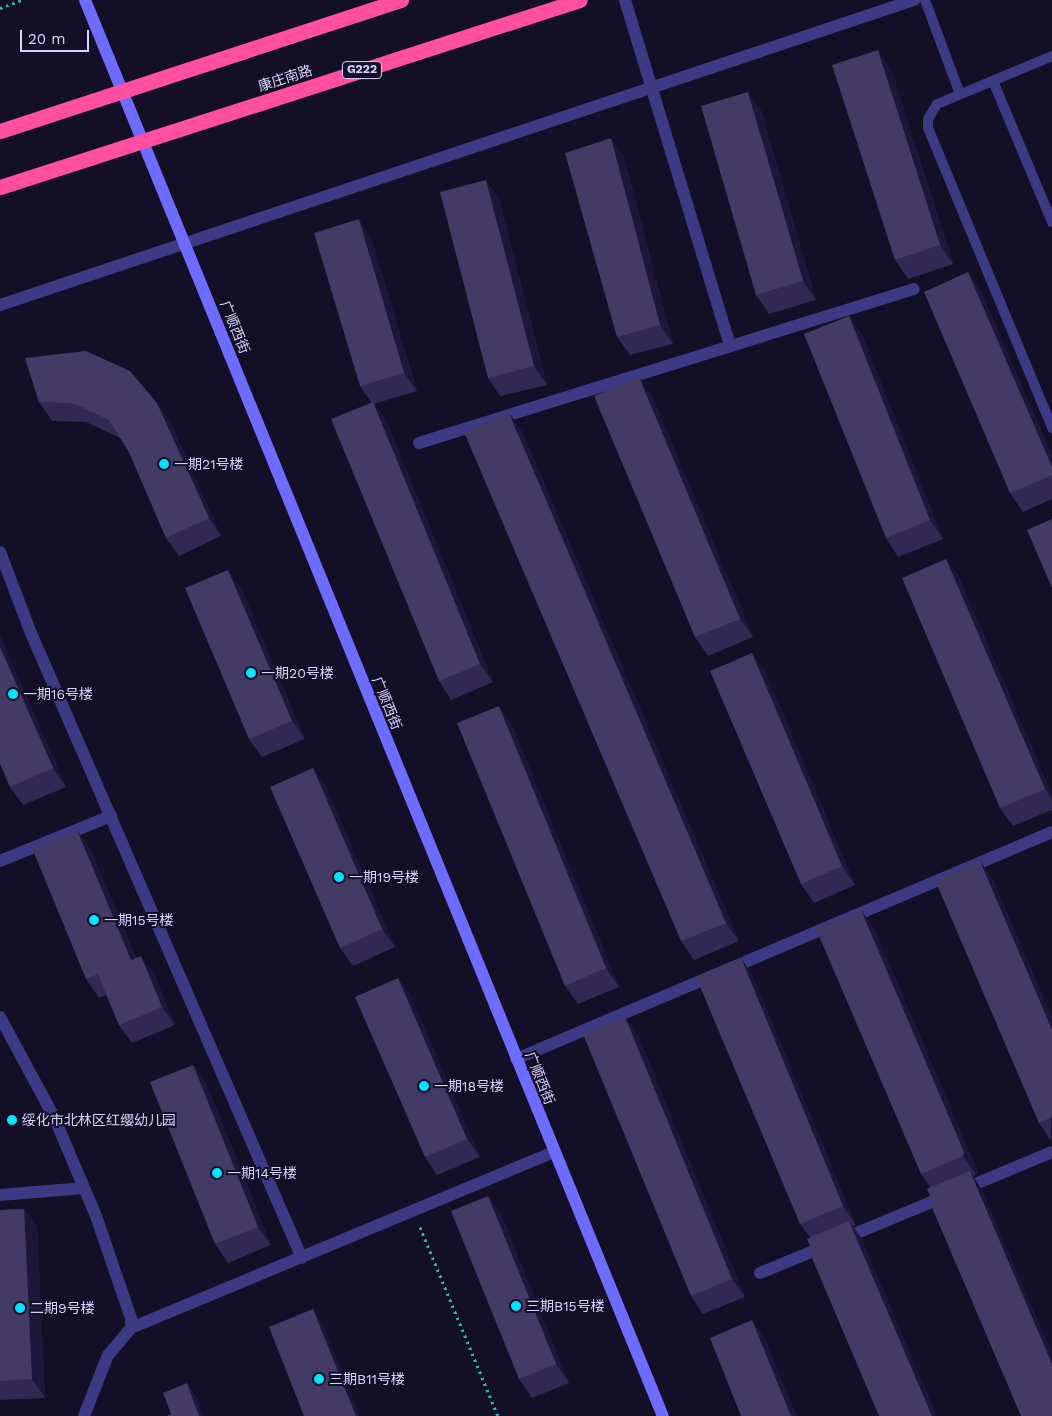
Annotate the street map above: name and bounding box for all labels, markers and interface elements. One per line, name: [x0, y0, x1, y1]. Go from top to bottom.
scale bar: [22, 20, 91, 52]
text: 20 m: [28, 30, 66, 48]
road number: G222: [341, 60, 383, 80]
street label: 康庄南路: [256, 61, 314, 95]
street label: 广顺西街: [217, 298, 253, 356]
place label: 一期21号楼: [174, 456, 244, 472]
marker: 一期21号楼: [158, 458, 170, 470]
place label: 一期20号楼: [261, 665, 334, 681]
marker: 一期20号楼: [245, 667, 257, 679]
street label: 广顺西街: [369, 674, 405, 732]
place label: 一期16号楼: [23, 686, 93, 702]
marker: 一期16号楼: [7, 688, 19, 700]
place label: 一期19号楼: [349, 869, 419, 885]
marker: 一期19号楼: [333, 871, 345, 883]
place label: 一期15号楼: [104, 912, 174, 928]
marker: 一期15号楼: [88, 914, 100, 926]
street label: 广顺西街: [522, 1049, 558, 1107]
place label: 一期18号楼: [434, 1078, 504, 1094]
marker: 一期18号楼: [418, 1080, 430, 1092]
place label: 绥化市北林区红缨幼儿园: [22, 1112, 176, 1128]
marker: 绥化市北林区红缨幼儿园: [6, 1114, 18, 1126]
place label: 一期14号楼: [227, 1165, 297, 1181]
marker: 一期14号楼: [211, 1167, 223, 1179]
place label: 三期B15号楼: [526, 1298, 605, 1314]
place label: 二期9号楼: [30, 1300, 95, 1316]
marker: 三期B15号楼: [510, 1300, 522, 1312]
marker: 二期9号楼: [14, 1302, 26, 1314]
place label: 三期B11号楼: [329, 1371, 405, 1387]
marker: 三期B11号楼: [313, 1373, 325, 1385]

